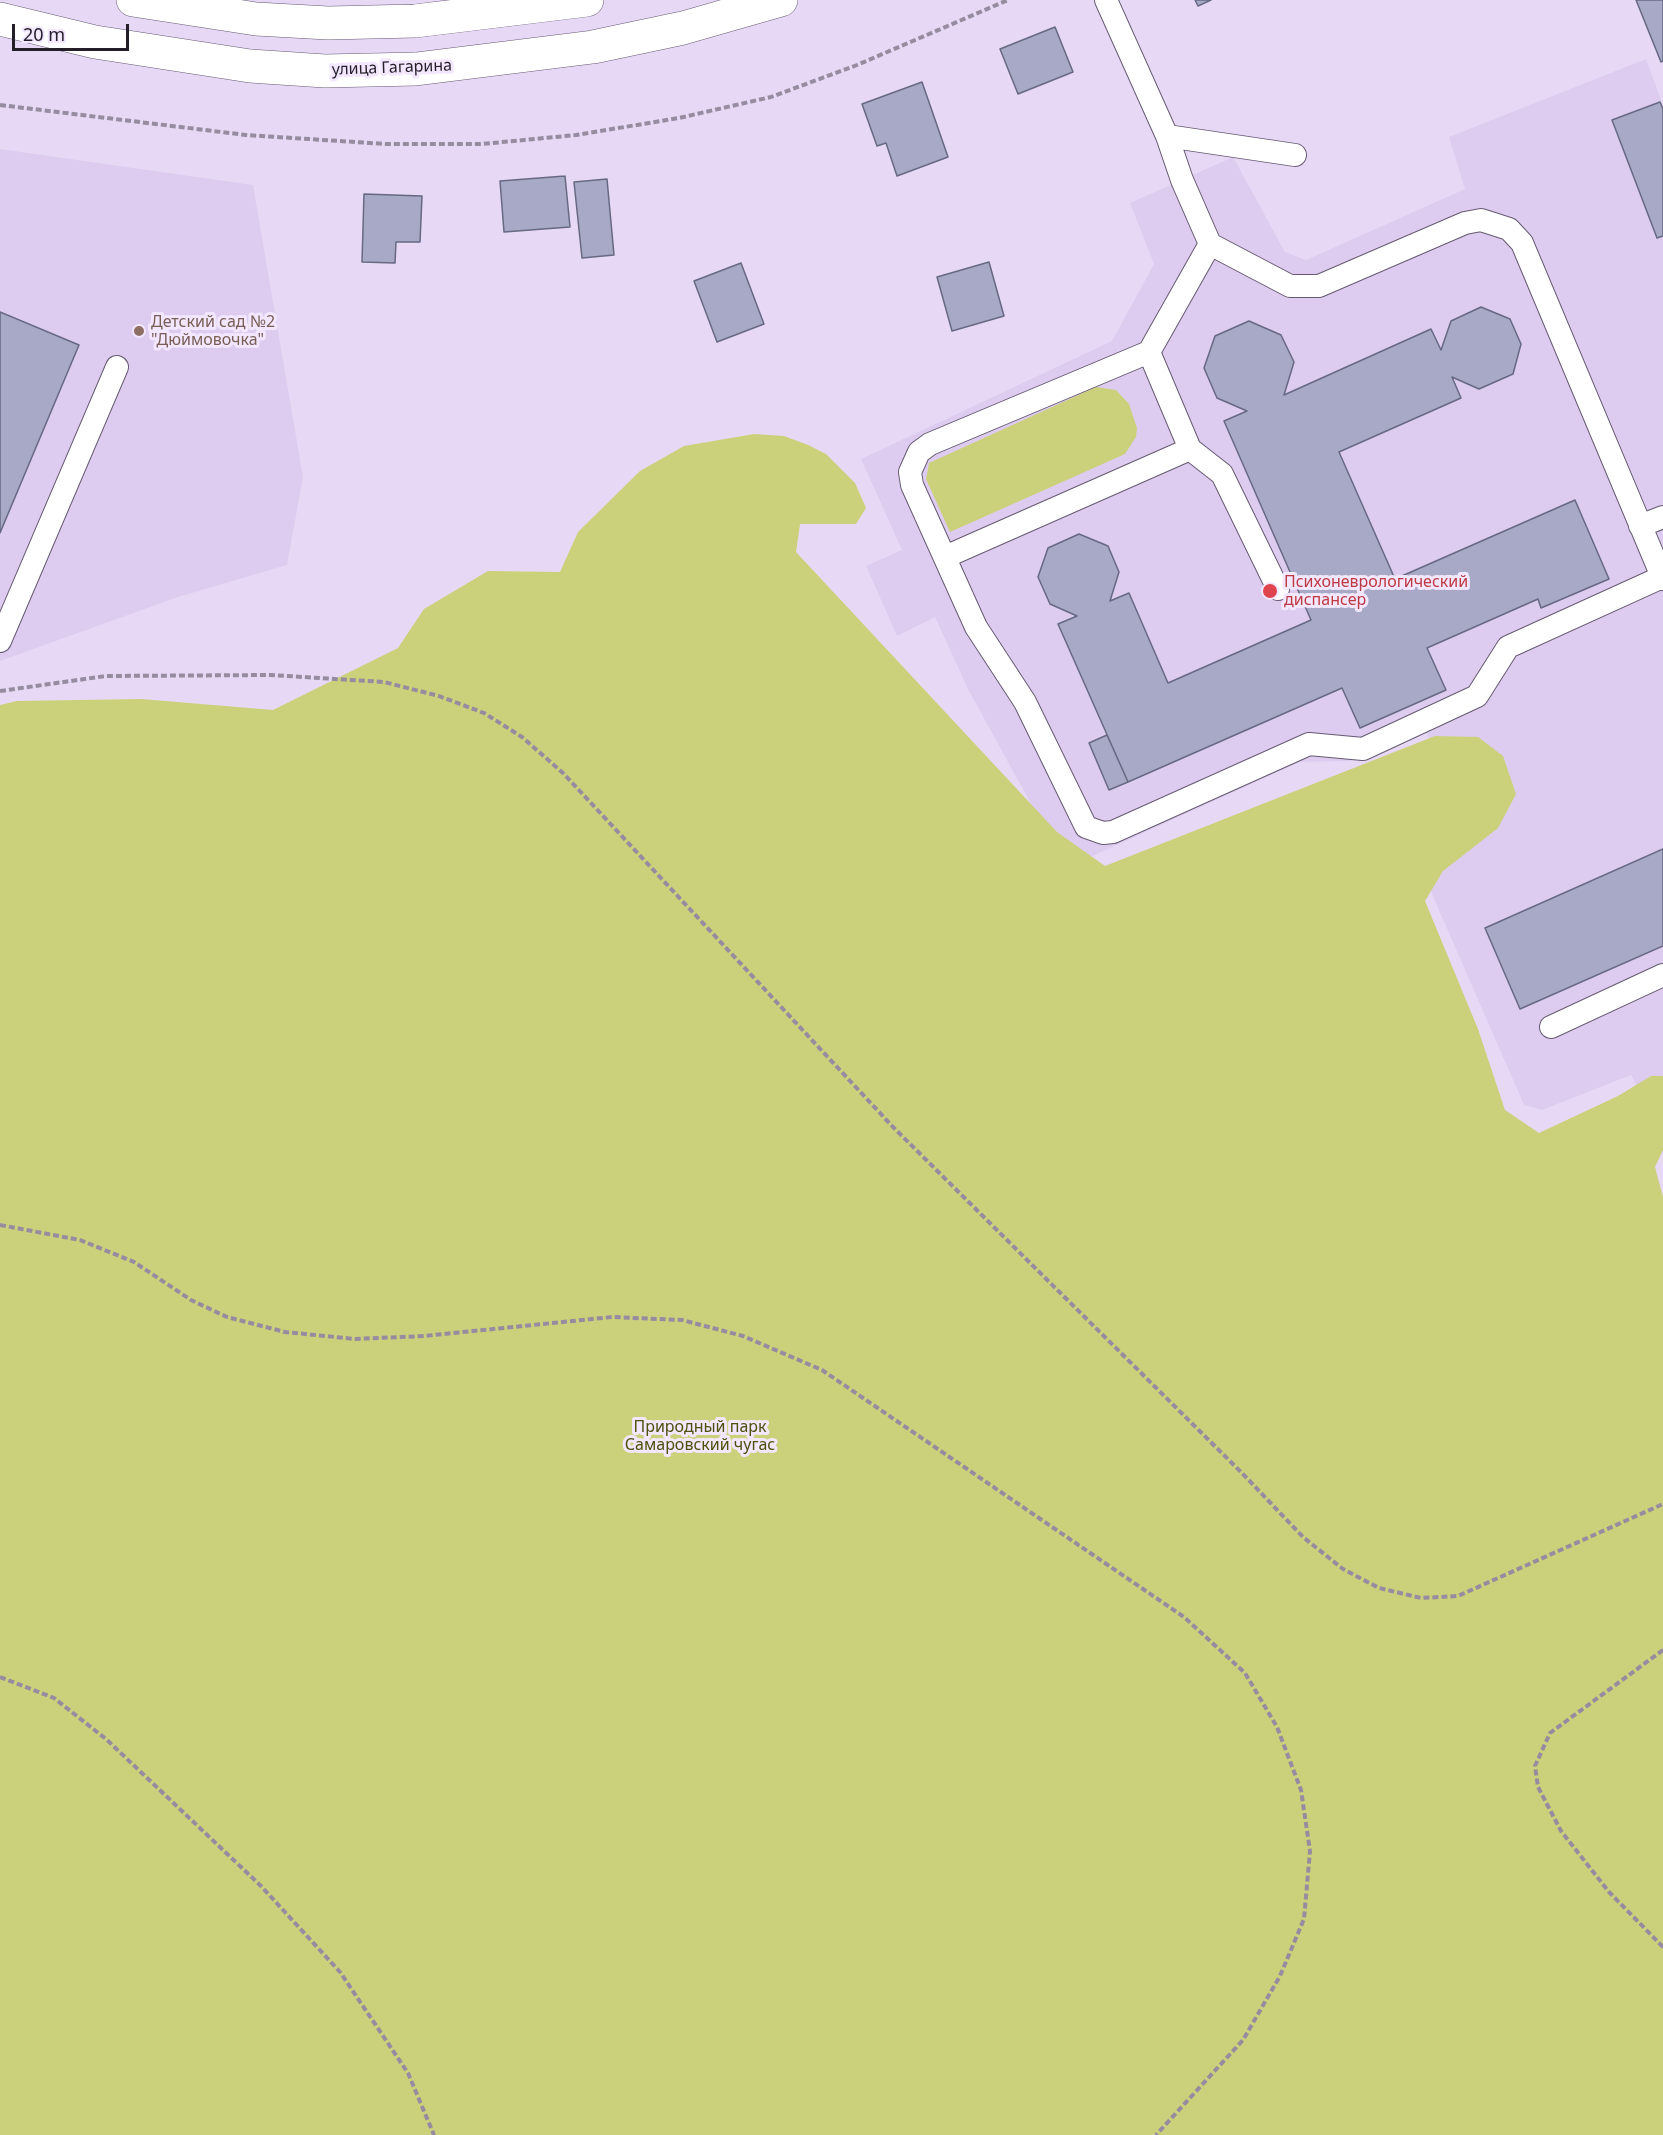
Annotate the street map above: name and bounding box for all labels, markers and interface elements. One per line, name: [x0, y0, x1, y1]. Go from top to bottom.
scale bar: [15, 12, 132, 50]
text: 20 m: [23, 22, 65, 46]
street label: улица Гагарина: [332, 56, 452, 80]
place label: Детский сад №2 "Дюймовочка": [151, 312, 275, 350]
marker: Детский сад №2 "Дюймовочка": [132, 324, 146, 338]
place label: Психоневрологический диспансер: [1284, 572, 1468, 610]
marker: Психоневрологический диспансер: [1261, 582, 1279, 600]
park label: Природный парк Самаровский чугас: [625, 1417, 775, 1455]

